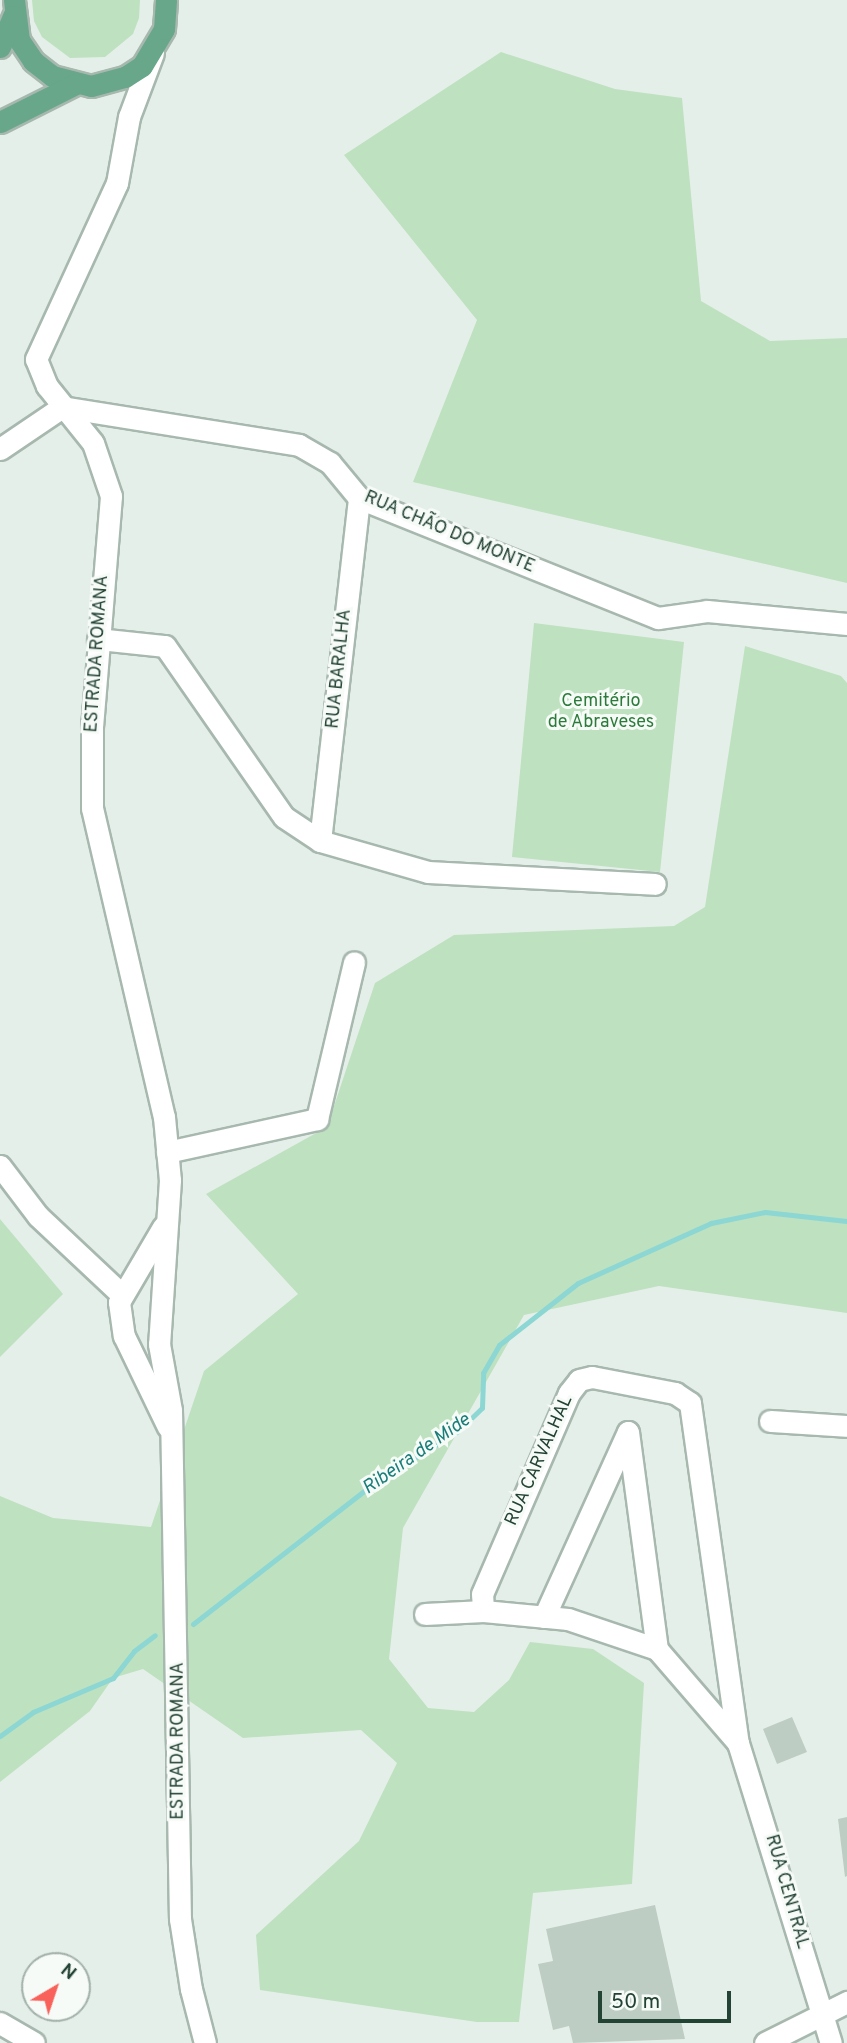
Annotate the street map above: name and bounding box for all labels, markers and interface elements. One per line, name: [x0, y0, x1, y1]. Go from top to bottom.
street label: RUA CHÃO DO MONTE: [360, 487, 538, 579]
street label: ESTRADA ROMANA: [82, 574, 114, 734]
street label: RUA BARALHA: [323, 608, 357, 730]
park label: Cemitério de Abraveses: [547, 692, 655, 734]
street label: RUA CARVALHAL: [502, 1392, 578, 1530]
water label: Ribeira de Mide: [359, 1409, 475, 1501]
street label: ESTRADA ROMANA: [168, 1662, 190, 1820]
street label: RUA CENTRAL: [759, 1832, 813, 1952]
north arrow: [21, 1952, 91, 2022]
text: N: [55, 1959, 81, 1986]
scale bar: [602, 1976, 735, 2020]
text: 50 m: [611, 1989, 660, 2016]

